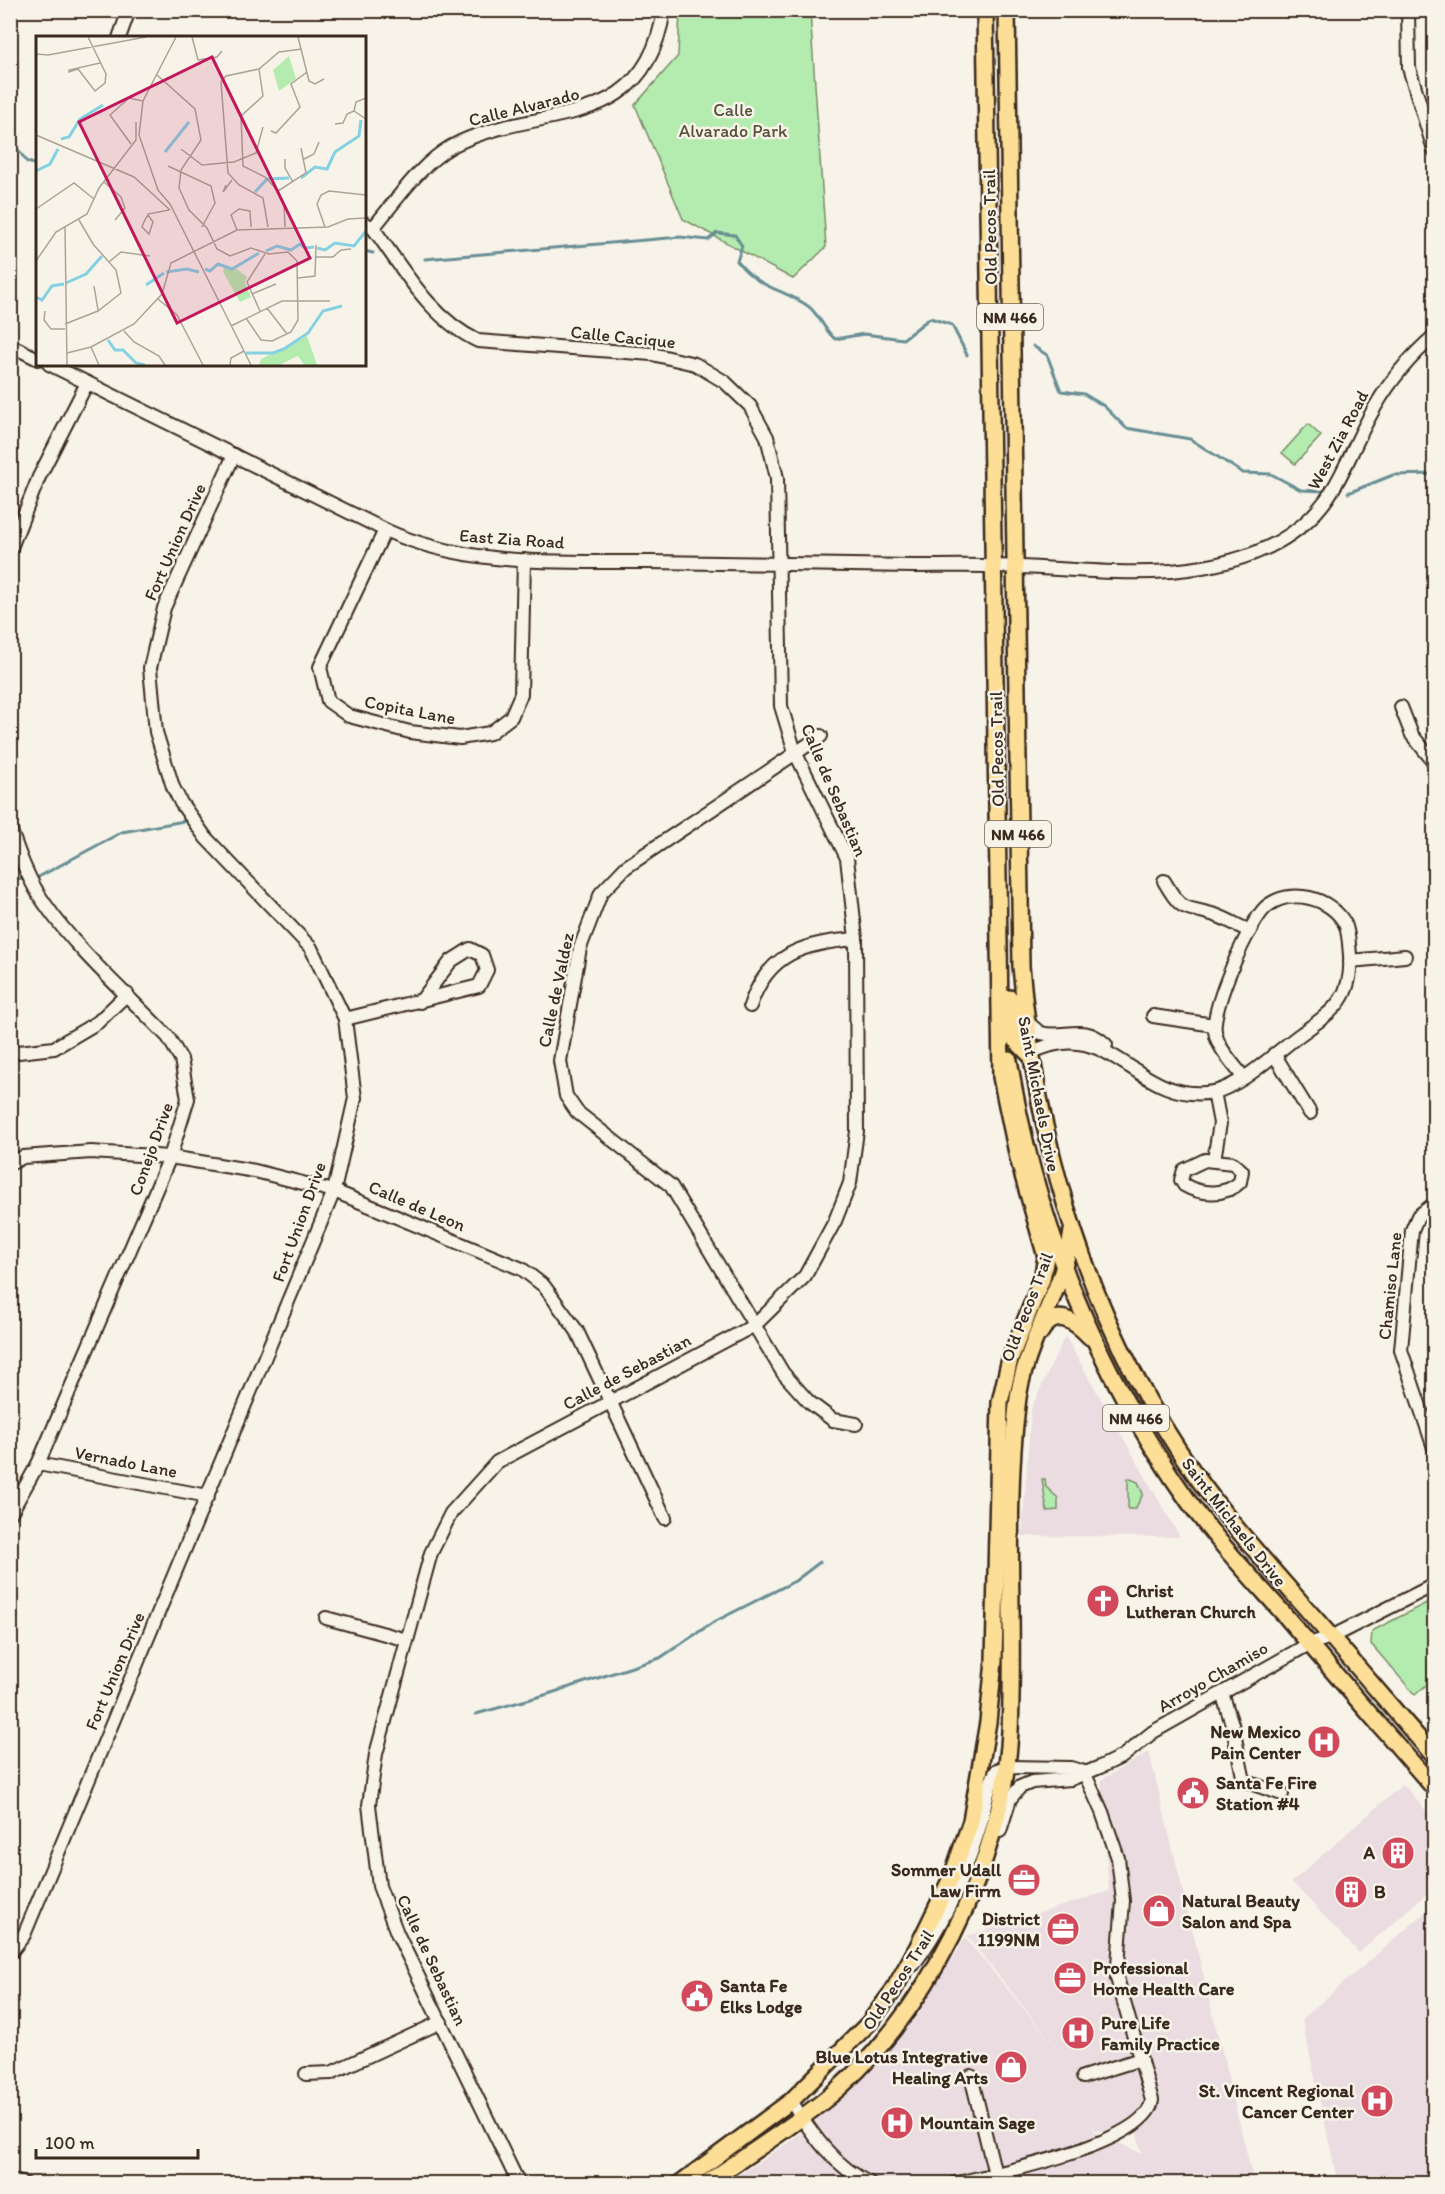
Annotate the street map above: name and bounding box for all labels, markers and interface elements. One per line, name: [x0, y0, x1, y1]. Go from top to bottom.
inset map: [36, 36, 366, 366]
street label: Calle Alvarado: [466, 83, 582, 131]
park label: Calle Alvarado Park: [679, 99, 788, 142]
street label: Old Pecos Trail: [978, 169, 1002, 285]
road number: NM 466: [977, 304, 1043, 330]
street label: Calle Cacique: [569, 321, 677, 353]
street label: West Zia Road: [1303, 386, 1373, 494]
street label: Fort Union Drive: [139, 480, 211, 604]
street label: East Zia Road: [459, 524, 565, 554]
street label: Copita Lane: [363, 690, 457, 730]
street label: Old Pecos Trail: [985, 691, 1009, 807]
street label: Calle de Sebastian: [796, 720, 872, 860]
road number: NM 466: [985, 821, 1051, 847]
street label: Calle de Valdez: [533, 930, 579, 1050]
street label: Saint Michaels Drive: [1013, 1014, 1065, 1174]
street label: Conejo Drive: [124, 1099, 178, 1199]
street label: Fort Union Drive: [267, 1159, 331, 1285]
street label: Calle de Leon: [365, 1176, 469, 1236]
street label: Chamiso Lane: [1373, 1231, 1407, 1341]
street label: Old Pecos Trail: [996, 1249, 1058, 1365]
street label: Calle de Sebastian: [559, 1329, 695, 1415]
road number: NM 466: [1103, 1405, 1169, 1431]
street label: Vernado Lane: [73, 1441, 179, 1483]
street label: Saint Michaels Drive: [1177, 1453, 1291, 1591]
place label: Christ Lutheran Church: [1126, 1580, 1256, 1623]
church icon: Christ Lutheran Church: [1085, 1583, 1121, 1619]
street label: Fort Union Drive: [80, 1609, 150, 1733]
street label: Arroyo Chamiso: [1154, 1637, 1272, 1717]
place label: New Mexico Pain Center: [1210, 1721, 1302, 1764]
hospital icon: New Mexico Pain Center: [1306, 1724, 1342, 1760]
place label: Santa Fe Fire Station #4: [1216, 1772, 1317, 1815]
public building icon: Santa Fe Fire Station #4: [1175, 1775, 1211, 1811]
building icon: A: [1380, 1835, 1416, 1871]
place label: A: [1362, 1842, 1375, 1864]
place label: Sommer Udall Law Firm: [891, 1859, 1002, 1902]
office icon: Sommer Udall Law Firm: [1006, 1862, 1042, 1898]
building icon: B: [1333, 1874, 1369, 1910]
place label: B: [1374, 1881, 1386, 1903]
place label: Natural Beauty Salon and Spa: [1182, 1890, 1300, 1933]
street label: Calle de Sebastian: [392, 1891, 472, 2029]
shop icon: Natural Beauty Salon and Spa: [1141, 1893, 1177, 1929]
place label: District 1199NM: [978, 1908, 1040, 1951]
office icon: District 1199NM: [1045, 1911, 1081, 1947]
street label: Old Pecos Trail: [857, 1925, 939, 2035]
place label: Professional Home Health Care: [1093, 1957, 1235, 2000]
office icon: Professional Home Health Care: [1052, 1960, 1088, 1996]
place label: Santa Fe Elks Lodge: [720, 1975, 803, 2018]
public building icon: Santa Fe Elks Lodge: [679, 1978, 715, 2014]
place label: Pure Life Family Practice: [1101, 2012, 1220, 2055]
hospital icon: Pure Life Family Practice: [1060, 2015, 1096, 2051]
place label: Blue Lotus Integrative Healing Arts: [816, 2046, 988, 2089]
shop icon: Blue Lotus Integrative Healing Arts: [993, 2049, 1029, 2085]
place label: St. Vincent Regional Cancer Center: [1199, 2080, 1355, 2123]
hospital icon: St. Vincent Regional Cancer Center: [1359, 2083, 1395, 2119]
hospital icon: Mountain Sage: [879, 2105, 915, 2141]
place label: Mountain Sage: [920, 2112, 1036, 2134]
scale bar: [36, 2122, 198, 2160]
text: 100 m: [45, 2132, 95, 2154]

